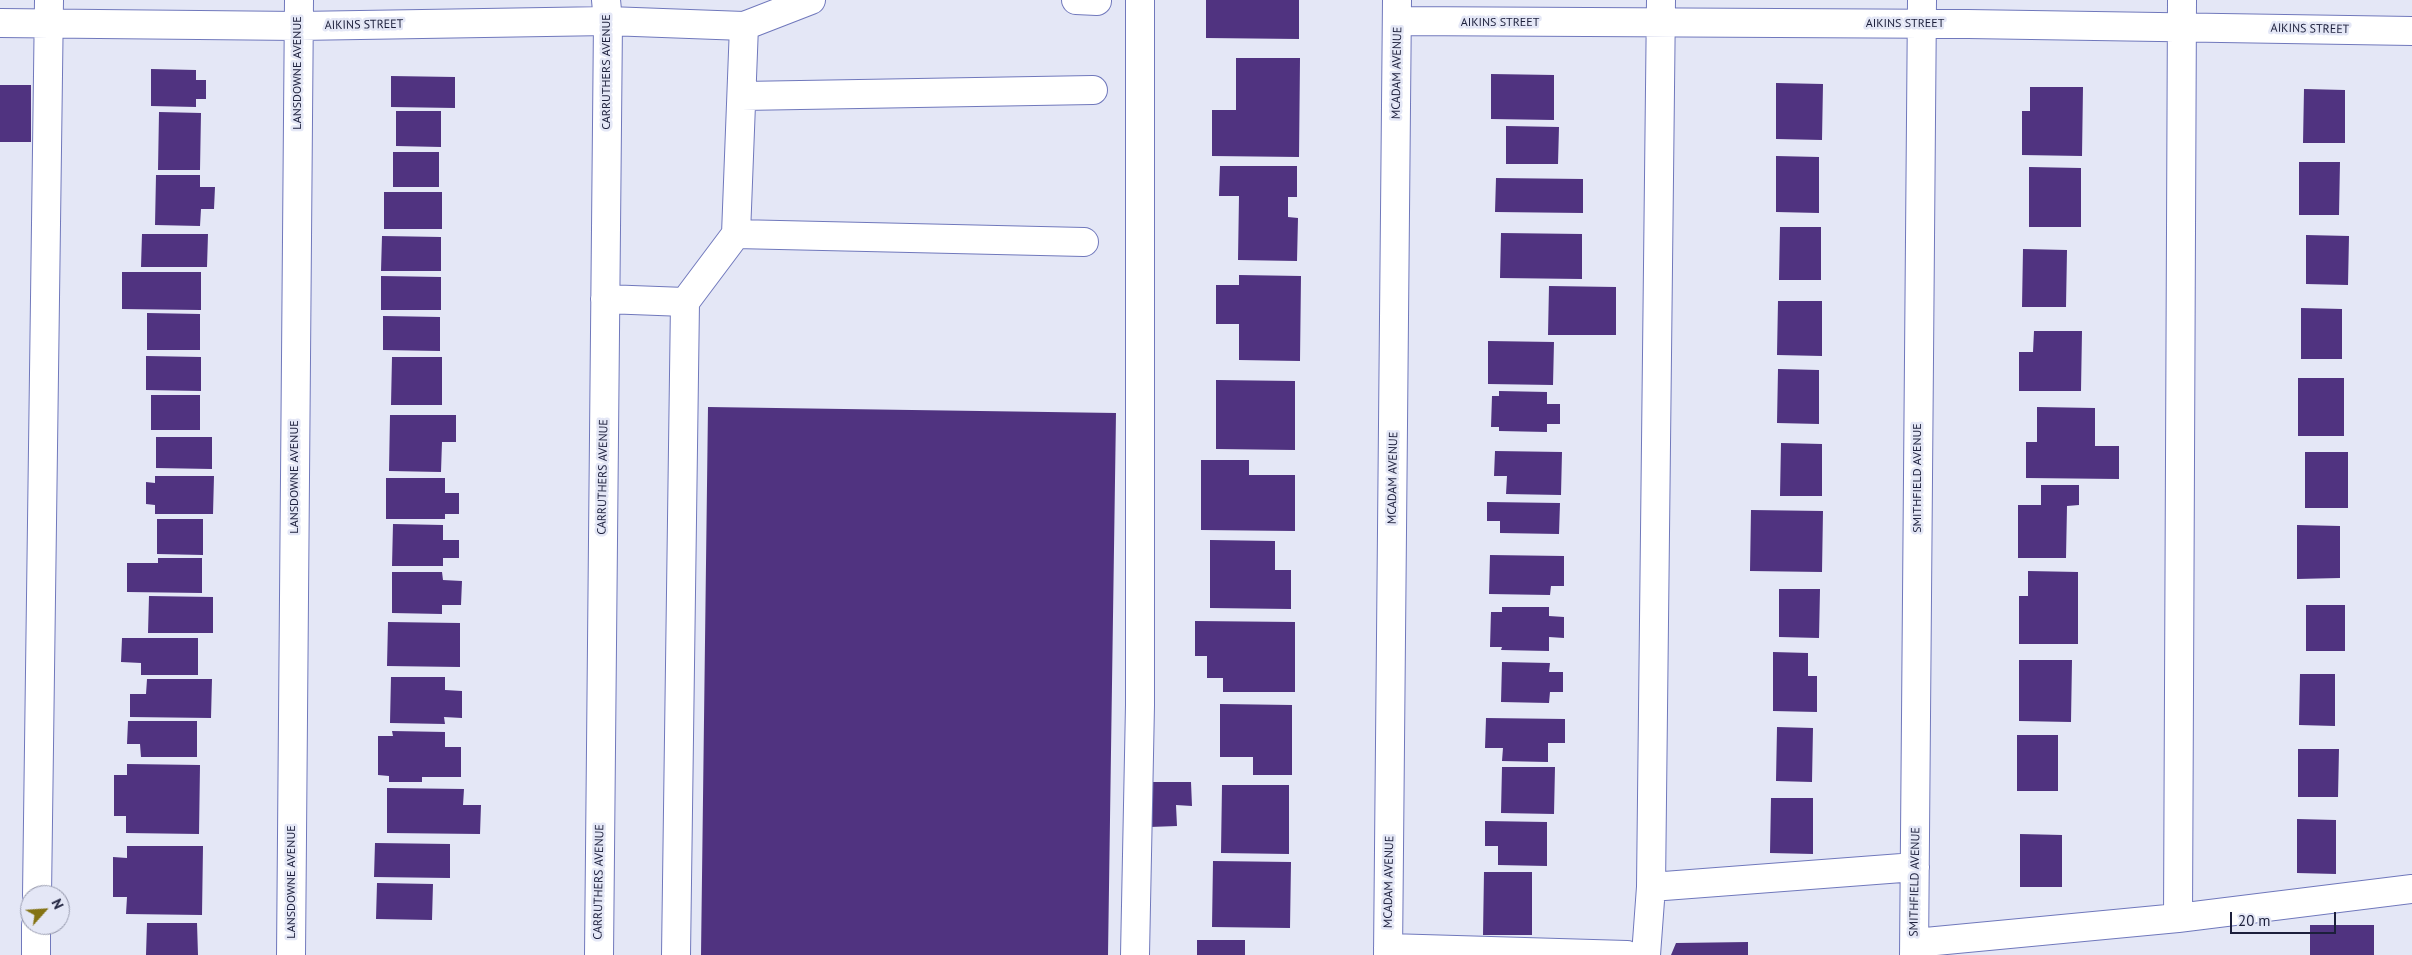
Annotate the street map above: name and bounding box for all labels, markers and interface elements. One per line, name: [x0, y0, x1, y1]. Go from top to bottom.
street label: CARRUTHERS AVENUE: [600, 14, 614, 130]
street label: LANSDOWNE AVENUE: [291, 16, 305, 130]
street label: AIKINS STREET: [1461, 16, 1539, 30]
street label: AIKINS STREET: [325, 17, 403, 33]
street label: AIKINS STREET: [1866, 17, 1944, 31]
street label: AIKINS STREET: [2271, 21, 2349, 37]
street label: MCADAM AVENUE: [1389, 27, 1405, 119]
street label: CARRUTHERS AVENUE: [595, 419, 611, 535]
street label: LANSDOWNE AVENUE: [288, 420, 302, 534]
street label: SMITHFIELD AVENUE: [1911, 423, 1925, 533]
street label: MCADAM AVENUE: [1385, 432, 1401, 524]
street label: CARRUTHERS AVENUE: [591, 824, 607, 940]
street label: LANSDOWNE AVENUE: [285, 825, 299, 939]
street label: SMITHFIELD AVENUE: [1907, 827, 1923, 937]
street label: MCADAM AVENUE: [1381, 836, 1397, 928]
north arrow: [20, 885, 70, 935]
text: N: [47, 896, 68, 912]
scale bar: [2232, 902, 2338, 934]
text: 20 m: [2238, 911, 2271, 930]

